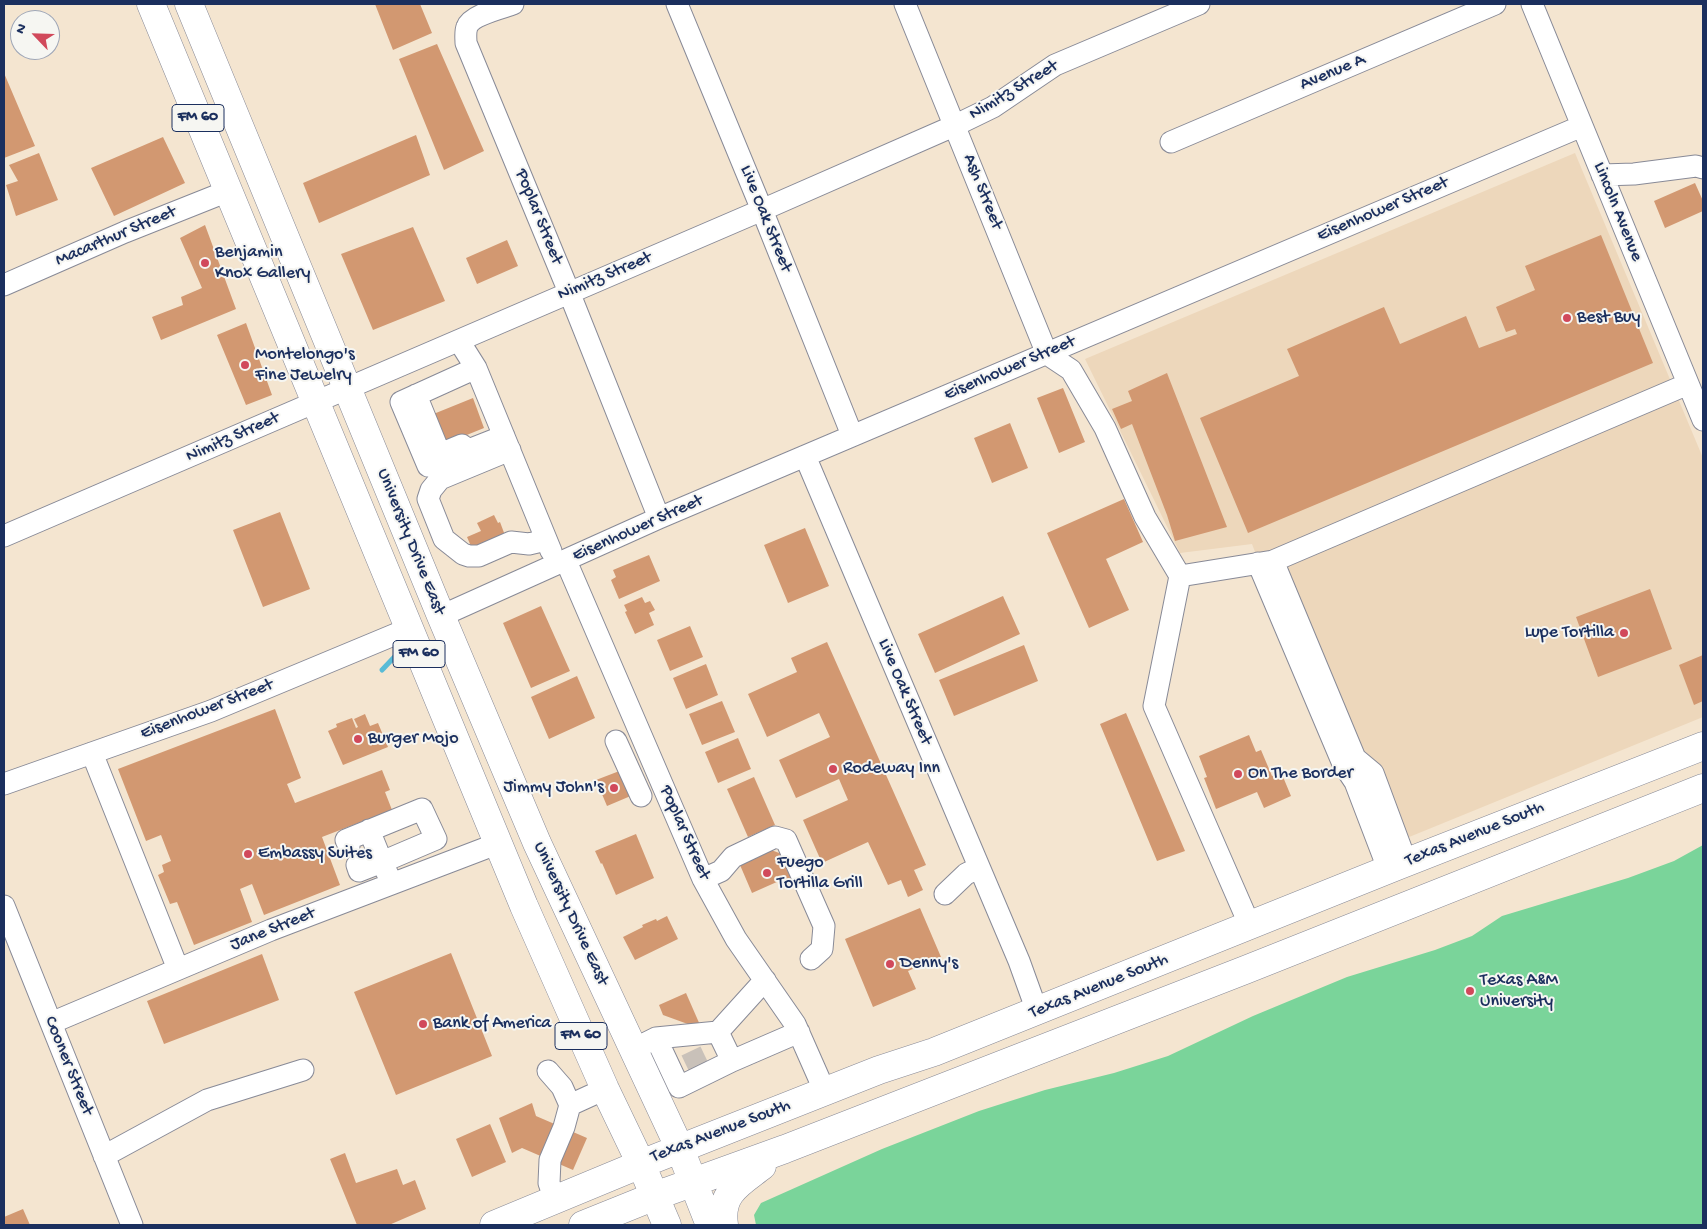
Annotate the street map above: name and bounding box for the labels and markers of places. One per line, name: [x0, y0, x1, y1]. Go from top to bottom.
place label: Benjamin Knox Gallery: [215, 242, 310, 284]
marker: Benjamin Knox Gallery: [199, 257, 211, 269]
place label: Best Buy: [1577, 307, 1640, 329]
marker: Best Buy: [1561, 312, 1573, 324]
place label: Montelongo's Fine Jewelry: [255, 344, 355, 386]
marker: Montelongo's Fine Jewelry: [239, 359, 251, 371]
place label: Lupe Tortilla: [1525, 622, 1614, 644]
marker: Lupe Tortilla: [1618, 627, 1630, 639]
place label: Burger Mojo: [368, 728, 459, 750]
marker: Burger Mojo: [352, 733, 364, 745]
place label: Rodeway Inn: [843, 758, 940, 780]
marker: Rodeway Inn: [827, 763, 839, 775]
place label: On The Border: [1248, 763, 1353, 785]
marker: On The Border: [1232, 768, 1244, 780]
place label: Jimmy John's: [504, 777, 604, 799]
marker: Jimmy John's: [608, 782, 620, 794]
place label: Embassy Suites: [258, 843, 372, 865]
marker: Embassy Suites: [242, 848, 254, 860]
place label: Fuego Tortilla Grill: [777, 852, 863, 894]
marker: Fuego Tortilla Grill: [761, 867, 773, 879]
place label: Denny's: [900, 953, 958, 975]
marker: Denny's: [884, 958, 896, 970]
place label: Texas A&M University: [1480, 970, 1558, 1012]
marker: Texas A&M University: [1464, 985, 1476, 997]
place label: Bank of America: [433, 1013, 551, 1035]
marker: Bank of America: [417, 1018, 429, 1030]

